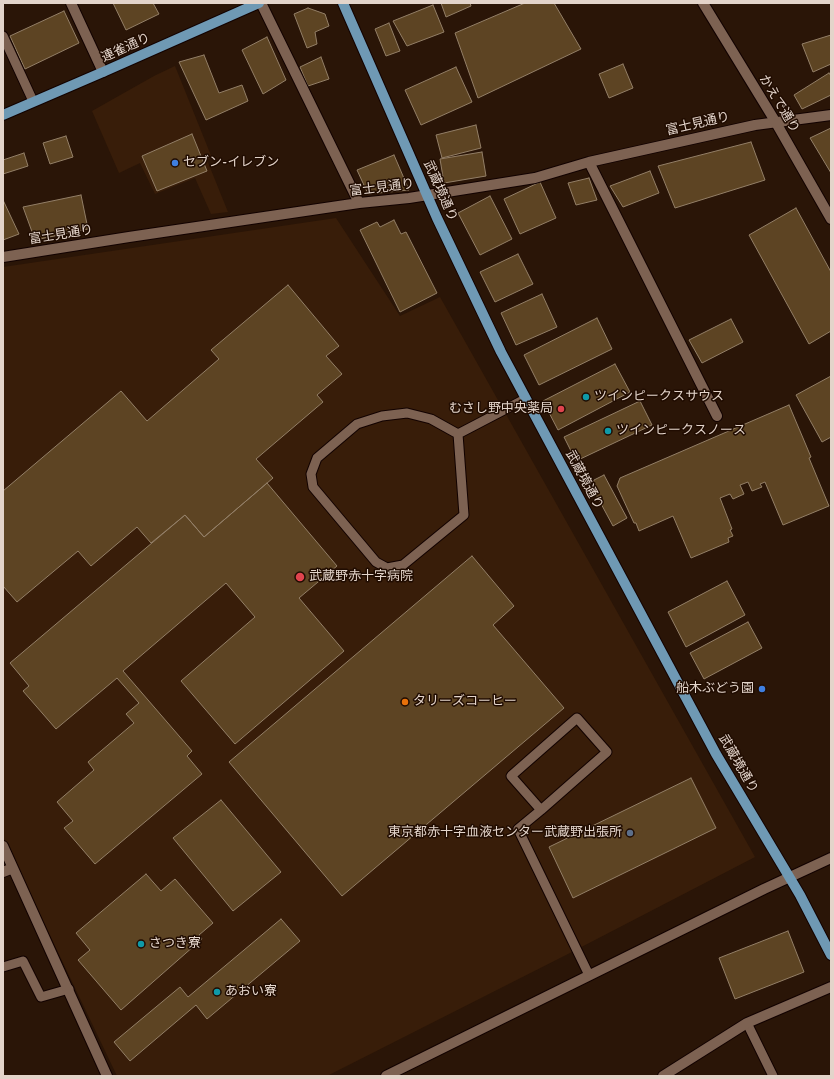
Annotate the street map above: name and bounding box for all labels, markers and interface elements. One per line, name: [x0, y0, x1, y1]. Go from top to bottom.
street label: 連雀通り: [99, 30, 153, 66]
street label: かえで通り: [756, 72, 802, 136]
street label: 富士見通り: [665, 109, 731, 139]
place label: セブン-イレブン: [183, 155, 279, 171]
marker: セブン-イレブン: [170, 158, 180, 168]
street label: 武蔵境通り: [420, 158, 460, 224]
street label: 富士見通り: [349, 176, 415, 200]
street label: 富士見通り: [28, 222, 94, 248]
place label: ツインピークスサウス: [594, 389, 724, 405]
marker: ツインピークスサウス: [581, 392, 591, 402]
place label: むさし野中央薬局: [449, 401, 553, 417]
marker: むさし野中央薬局: [556, 404, 566, 414]
place label: ツインピークスノース: [616, 423, 746, 439]
marker: ツインピークスノース: [603, 426, 613, 436]
street label: 武蔵境通り: [562, 448, 606, 512]
place label: 武蔵野赤十字病院: [309, 569, 413, 585]
marker: 武蔵野赤十字病院: [294, 571, 306, 583]
place label: 船木ぶどう園: [676, 681, 754, 697]
marker: 船木ぶどう園: [757, 684, 767, 694]
place label: タリーズコーヒー: [413, 694, 517, 710]
marker: タリーズコーヒー: [400, 697, 410, 707]
street label: 武蔵境通り: [715, 732, 761, 796]
place label: 東京都赤十字血液センター武蔵野出張所: [388, 825, 622, 841]
marker: 東京都赤十字血液センター武蔵野出張所: [625, 828, 635, 838]
place label: さつき寮: [149, 936, 201, 952]
marker: さつき寮: [136, 939, 146, 949]
place label: あおい寮: [225, 984, 277, 1000]
marker: あおい寮: [212, 987, 222, 997]

